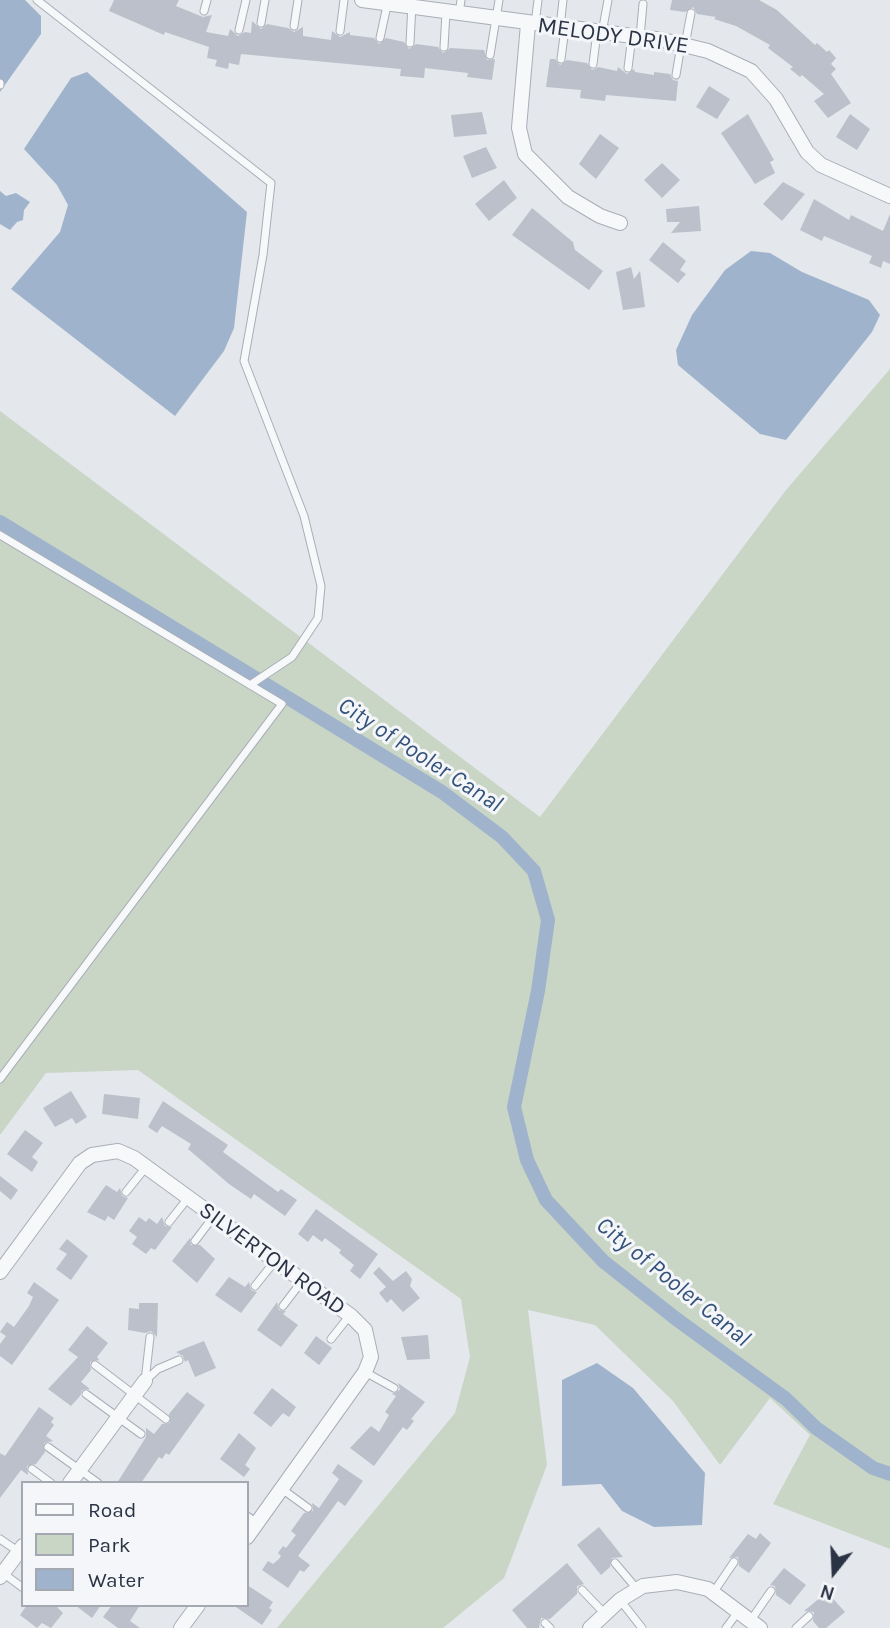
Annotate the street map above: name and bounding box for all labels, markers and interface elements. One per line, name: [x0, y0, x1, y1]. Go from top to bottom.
street label: MELODY DRIVE: [536, 12, 690, 60]
water label: City of Pooler Canal: [332, 691, 508, 819]
street label: SILVERTON ROAD: [193, 1196, 351, 1322]
water label: City of Pooler Canal: [590, 1211, 756, 1353]
legend: [21, 1481, 248, 1607]
text: Road: [88, 1498, 136, 1522]
text: Park: [88, 1533, 131, 1557]
north arrow: [799, 1537, 869, 1607]
text: Water: [88, 1568, 144, 1592]
text: N: [818, 1579, 837, 1605]

